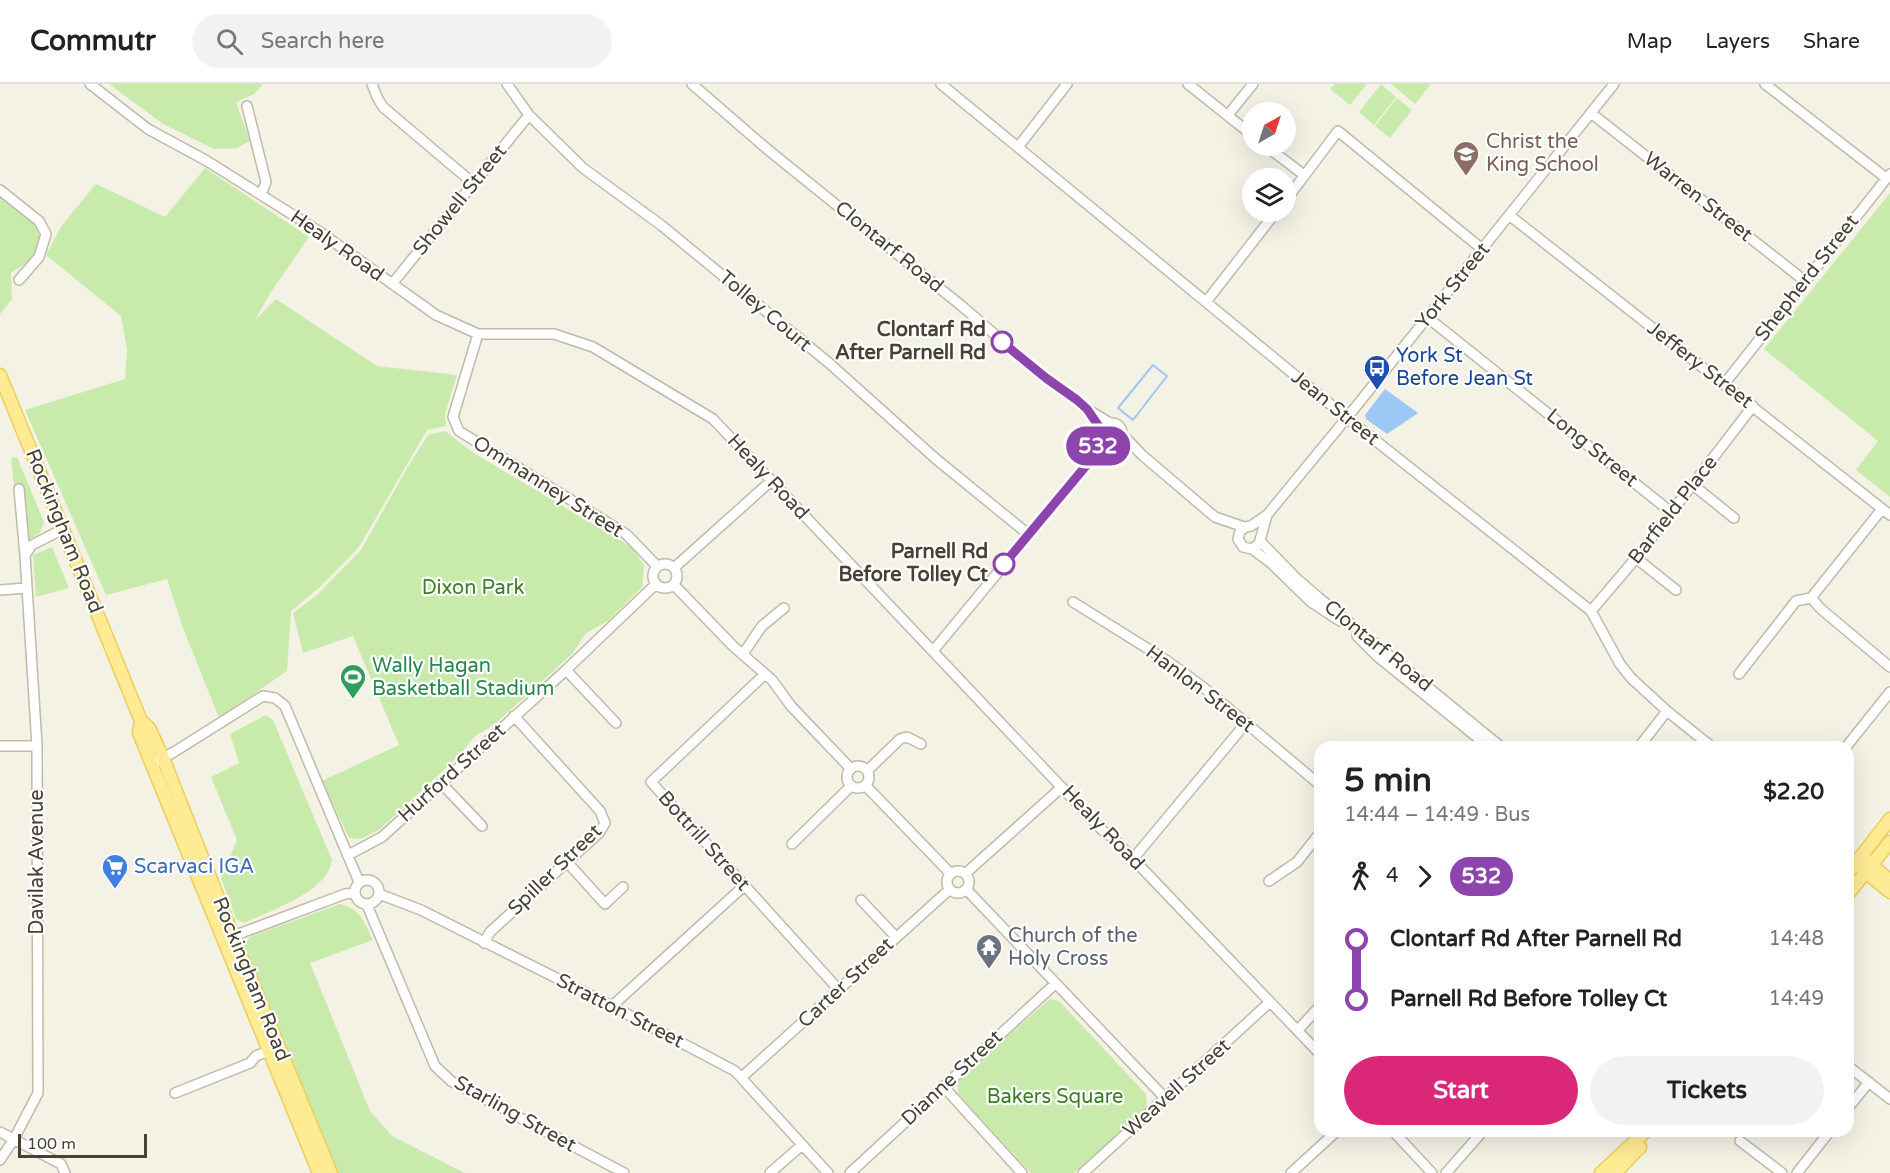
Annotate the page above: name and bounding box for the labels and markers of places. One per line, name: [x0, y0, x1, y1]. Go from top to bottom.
place label: Christ the King School: [1486, 130, 1599, 177]
school or university icon: Christ the King School: [1451, 139, 1481, 177]
place label: Clontarf Rd After Parnell Rd: [835, 318, 986, 365]
marker: Clontarf Rd After Parnell Rd: [991, 331, 1013, 353]
place label: York St Before Jean St: [1396, 344, 1533, 391]
bus stop icon: York St Before Jean St: [1362, 353, 1392, 391]
place label: Parnell Rd Before Tolley Ct: [839, 540, 988, 587]
marker: Parnell Rd Before Tolley Ct: [993, 553, 1015, 575]
place label: Wally Hagan Basketball Stadium: [372, 654, 554, 701]
sports icon: Wally Hagan Basketball Stadium: [338, 662, 368, 700]
supermarket icon: Scarvaci IGA: [100, 852, 130, 890]
place label: Scarvaci IGA: [134, 855, 254, 879]
place label: Church of the Holy Cross: [1008, 924, 1138, 971]
temple icon: Church of the Holy Cross: [974, 932, 1004, 970]

